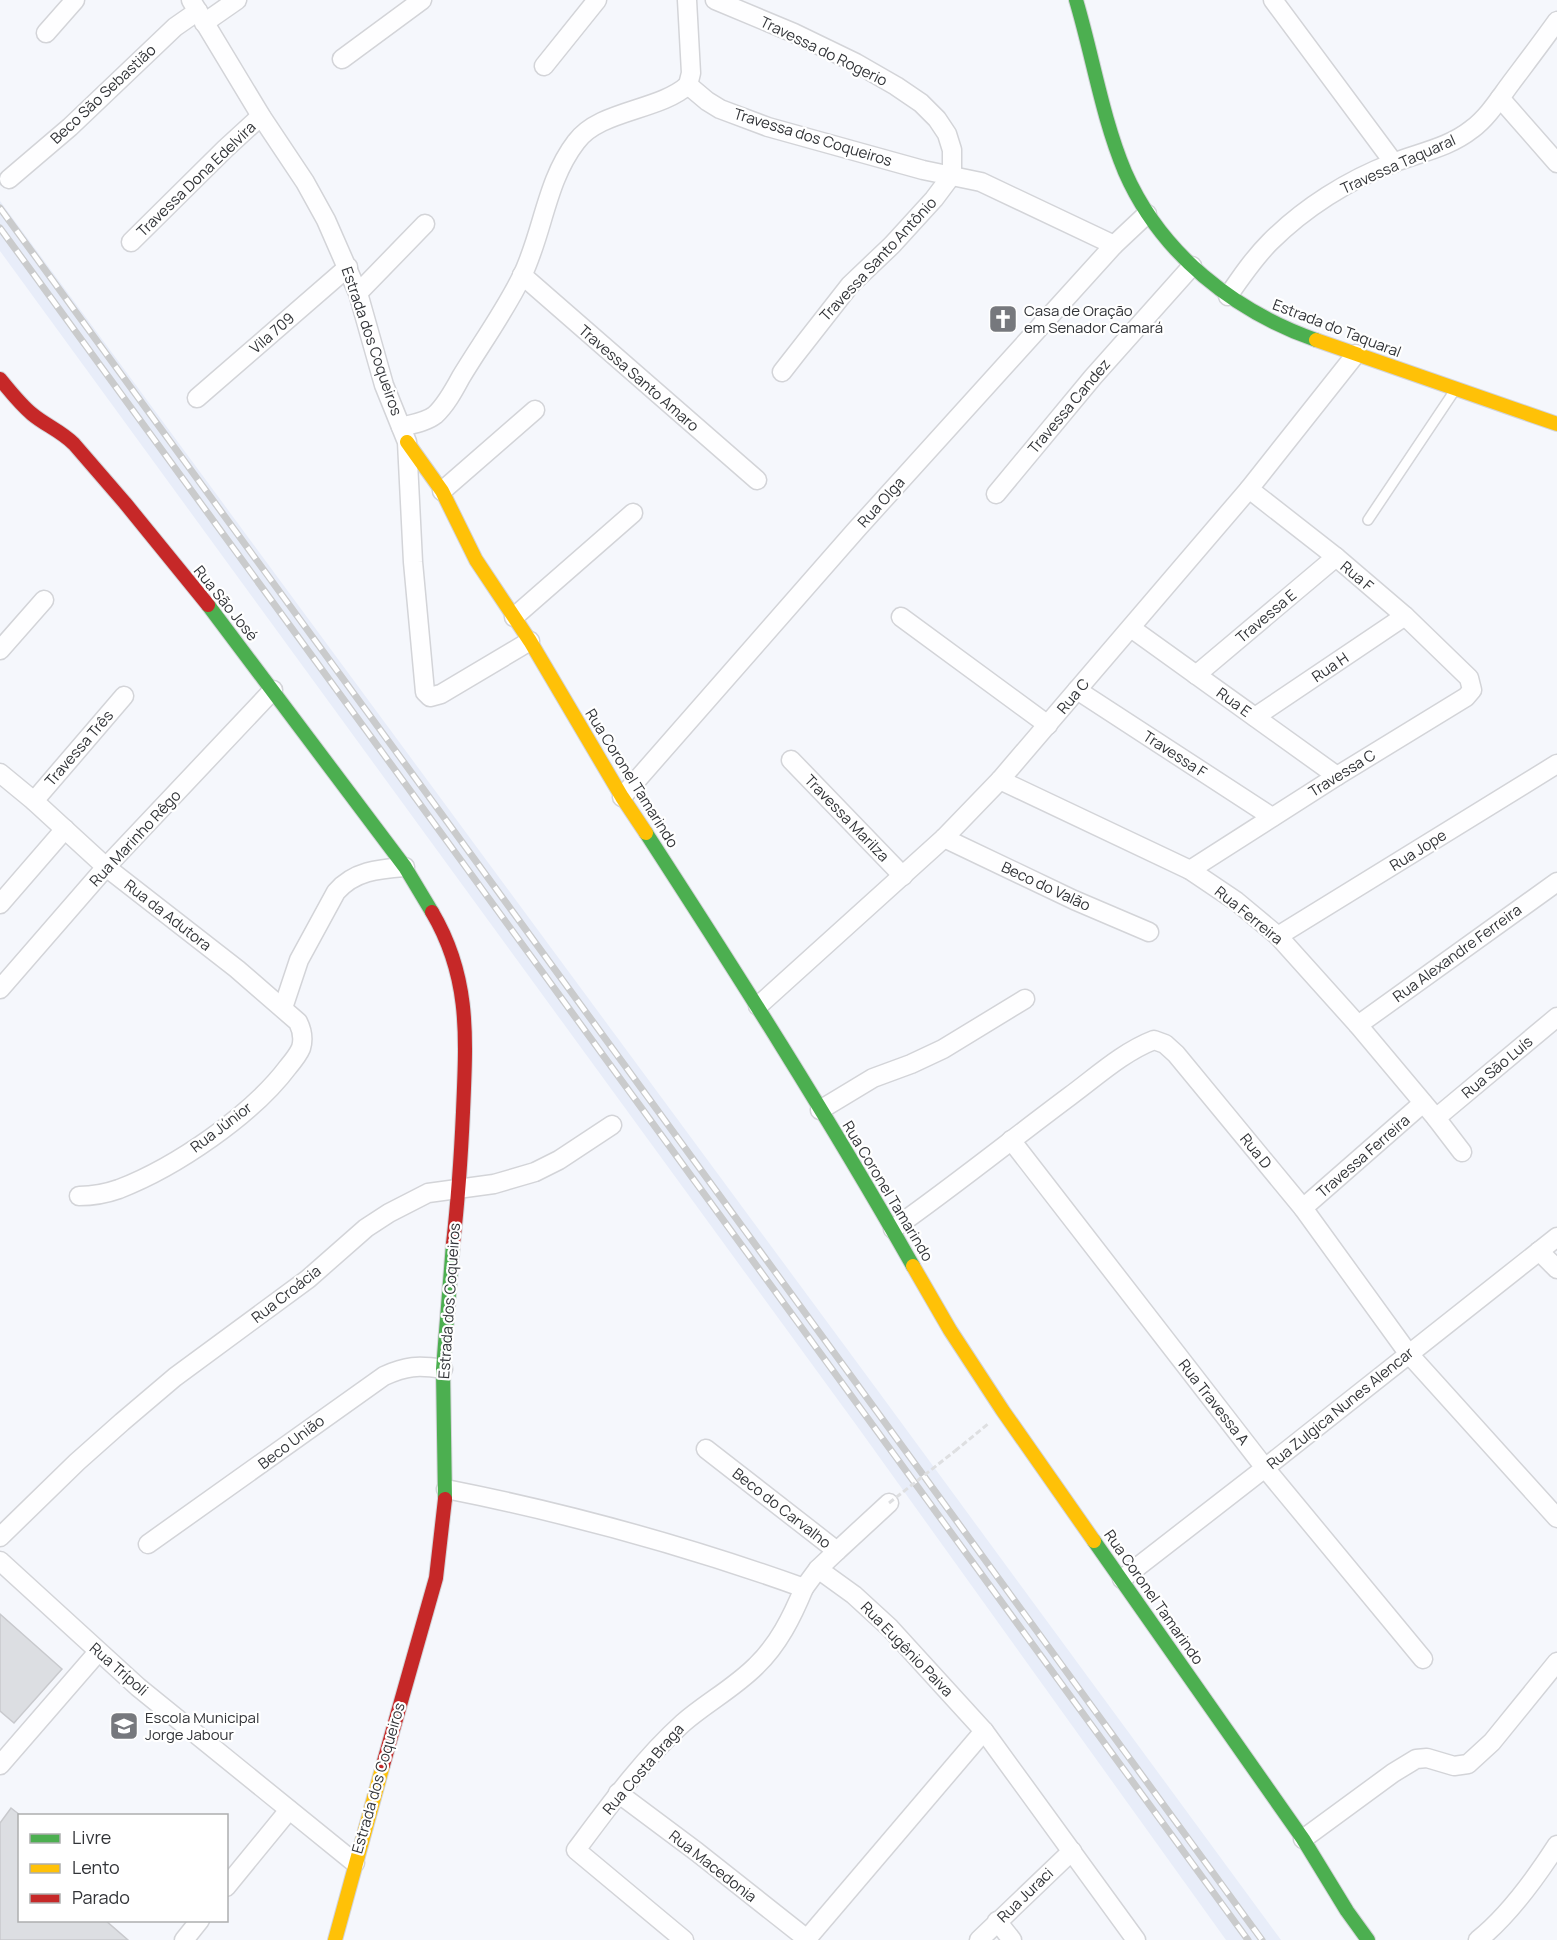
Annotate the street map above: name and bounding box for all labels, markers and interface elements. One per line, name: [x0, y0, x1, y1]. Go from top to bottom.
street label: Travessa do Rogerio: [757, 11, 891, 91]
street label: Beco São Sebastião: [46, 39, 160, 148]
street label: Travessa dos Coqueiros: [731, 103, 895, 171]
street label: Travessa Dona Edelvira: [132, 117, 260, 241]
street label: Travessa Taquaral: [1337, 129, 1459, 199]
street label: Travessa Santo Antônio: [815, 192, 941, 326]
street label: Estrada dos Coqueiros: [337, 264, 407, 418]
street label: Estrada do Taquaral: [1270, 294, 1404, 362]
place label: Casa de Oração em Senador Camará: [1024, 300, 1163, 338]
church icon: Casa de Oração em Senador Camará: [987, 303, 1019, 335]
street label: Vila 709: [245, 308, 299, 358]
street label: Travessa Santo Amaro: [574, 320, 704, 436]
street label: Travessa Candez: [1023, 354, 1115, 458]
street label: Rua Olga: [853, 472, 909, 532]
street label: Rua F: [1336, 556, 1378, 596]
street label: Rua São José: [189, 561, 263, 645]
street label: Travessa E: [1231, 584, 1301, 648]
street label: Rua H: [1308, 647, 1352, 687]
street label: Rua C: [1052, 674, 1094, 718]
street label: Rua E: [1212, 682, 1256, 722]
street label: Rua Coronel Tamarindo: [581, 704, 683, 852]
street label: Travessa Três: [40, 705, 118, 791]
street label: Travessa F: [1139, 726, 1211, 783]
street label: Travessa C: [1305, 744, 1380, 802]
street label: Travessa Marilza: [800, 770, 894, 866]
street label: Rua Marinho Rêgo: [85, 785, 185, 891]
street label: Rua Jope: [1386, 824, 1451, 876]
street label: Beco do Valão: [998, 856, 1094, 916]
street label: Rua da Adutora: [120, 874, 216, 956]
street label: Rua Ferreira: [1210, 881, 1288, 949]
street label: Rua Alexandre Ferreira: [1388, 899, 1526, 1007]
street label: Rua São Luís: [1457, 1031, 1537, 1103]
street label: Rua Júnior: [186, 1097, 257, 1157]
street label: Travessa Ferreira: [1312, 1110, 1414, 1202]
street label: Rua Coronel Tamarindo: [838, 1117, 938, 1265]
street label: Rua D: [1235, 1129, 1277, 1173]
street label: Estrada dos Coqueiros: [433, 1222, 465, 1380]
street label: Rua Croácia: [247, 1260, 325, 1328]
street label: Rua Zulgica Nunes Alencar: [1262, 1342, 1418, 1474]
street label: Rua Travessa A: [1174, 1355, 1255, 1450]
street label: Beco União: [254, 1410, 329, 1474]
street label: Beco do Carvalho: [728, 1463, 836, 1553]
street label: Rua Coronel Tamarindo: [1099, 1525, 1209, 1669]
street label: Rua Eugênio Paiva: [856, 1597, 958, 1701]
street label: Rua Trípoli: [85, 1638, 153, 1700]
street label: Estrada dos Coqueiros: [346, 1700, 410, 1856]
place label: Escola Municipal Jorge Jabour: [145, 1707, 259, 1745]
school or university icon: Escola Municipal Jorge Jabour: [108, 1710, 140, 1742]
street label: Rua Costa Braga: [598, 1719, 688, 1819]
legend: [18, 1814, 228, 1922]
text: Livre: [72, 1825, 111, 1849]
street label: Rua Macedonia: [665, 1825, 761, 1907]
text: Lento: [72, 1855, 120, 1879]
street label: Rua Juraci: [992, 1863, 1058, 1927]
text: Parado: [72, 1885, 130, 1909]

